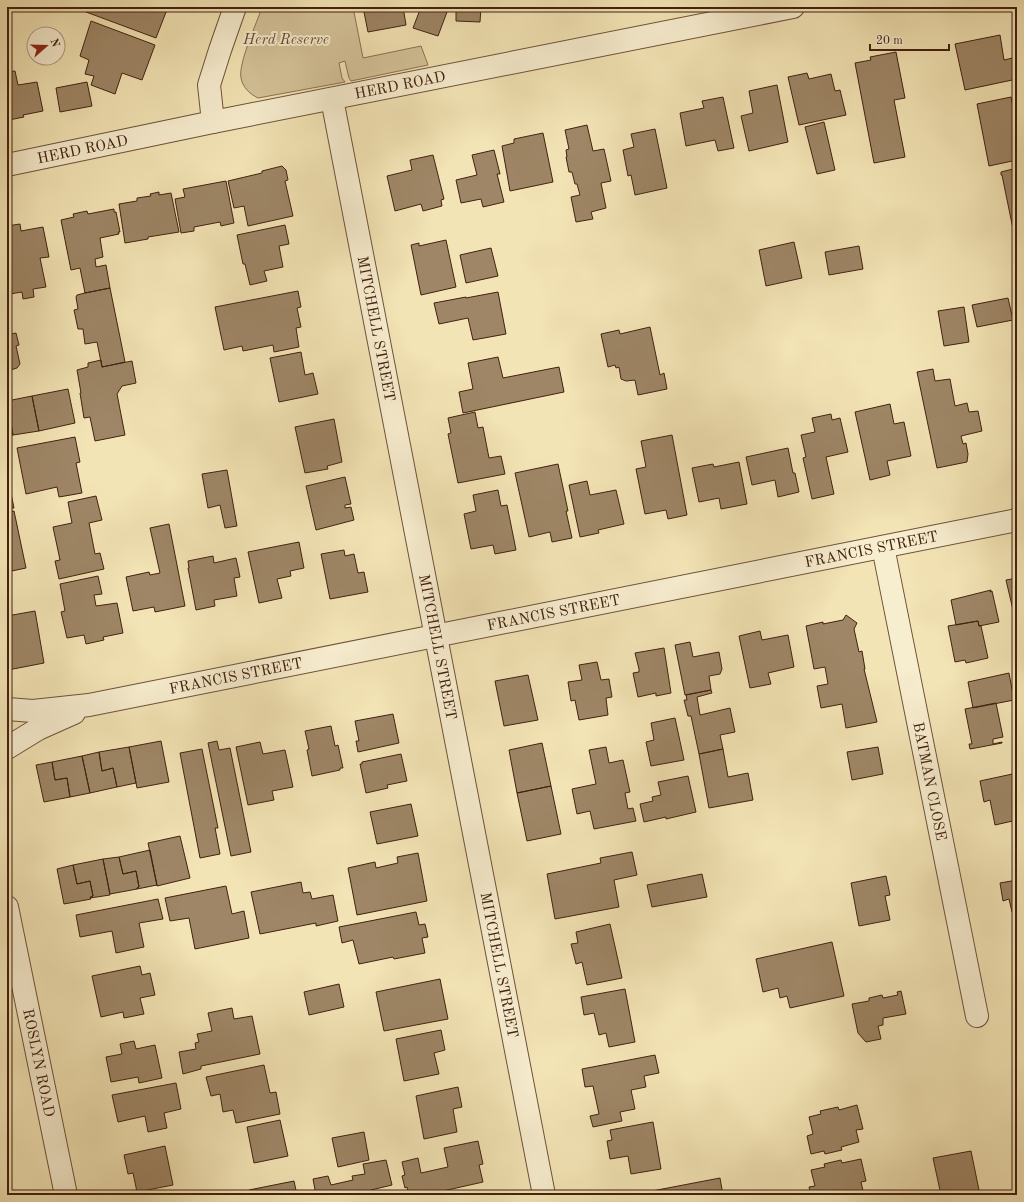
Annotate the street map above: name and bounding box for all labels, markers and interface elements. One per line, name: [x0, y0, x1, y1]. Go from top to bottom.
north arrow: [26, 26, 66, 66]
scale bar: [870, 26, 949, 52]
park label: Herd Reserve: [242, 33, 329, 48]
text: 20 m: [876, 35, 903, 47]
text: N: [47, 37, 61, 49]
street label: HERD ROAD: [353, 70, 447, 103]
street label: HERD ROAD: [36, 134, 129, 168]
street label: MITCHELL STREET: [354, 255, 396, 403]
street label: FRANCIS STREET: [804, 530, 939, 571]
street label: MITCHELL STREET: [415, 573, 458, 721]
street label: FRANCIS STREET: [486, 593, 622, 634]
street label: FRANCIS STREET: [168, 657, 304, 698]
street label: BATMAN CLOSE: [909, 721, 948, 842]
street label: MITCHELL STREET: [477, 891, 519, 1039]
street label: ROSLYN ROAD: [19, 1008, 56, 1118]

